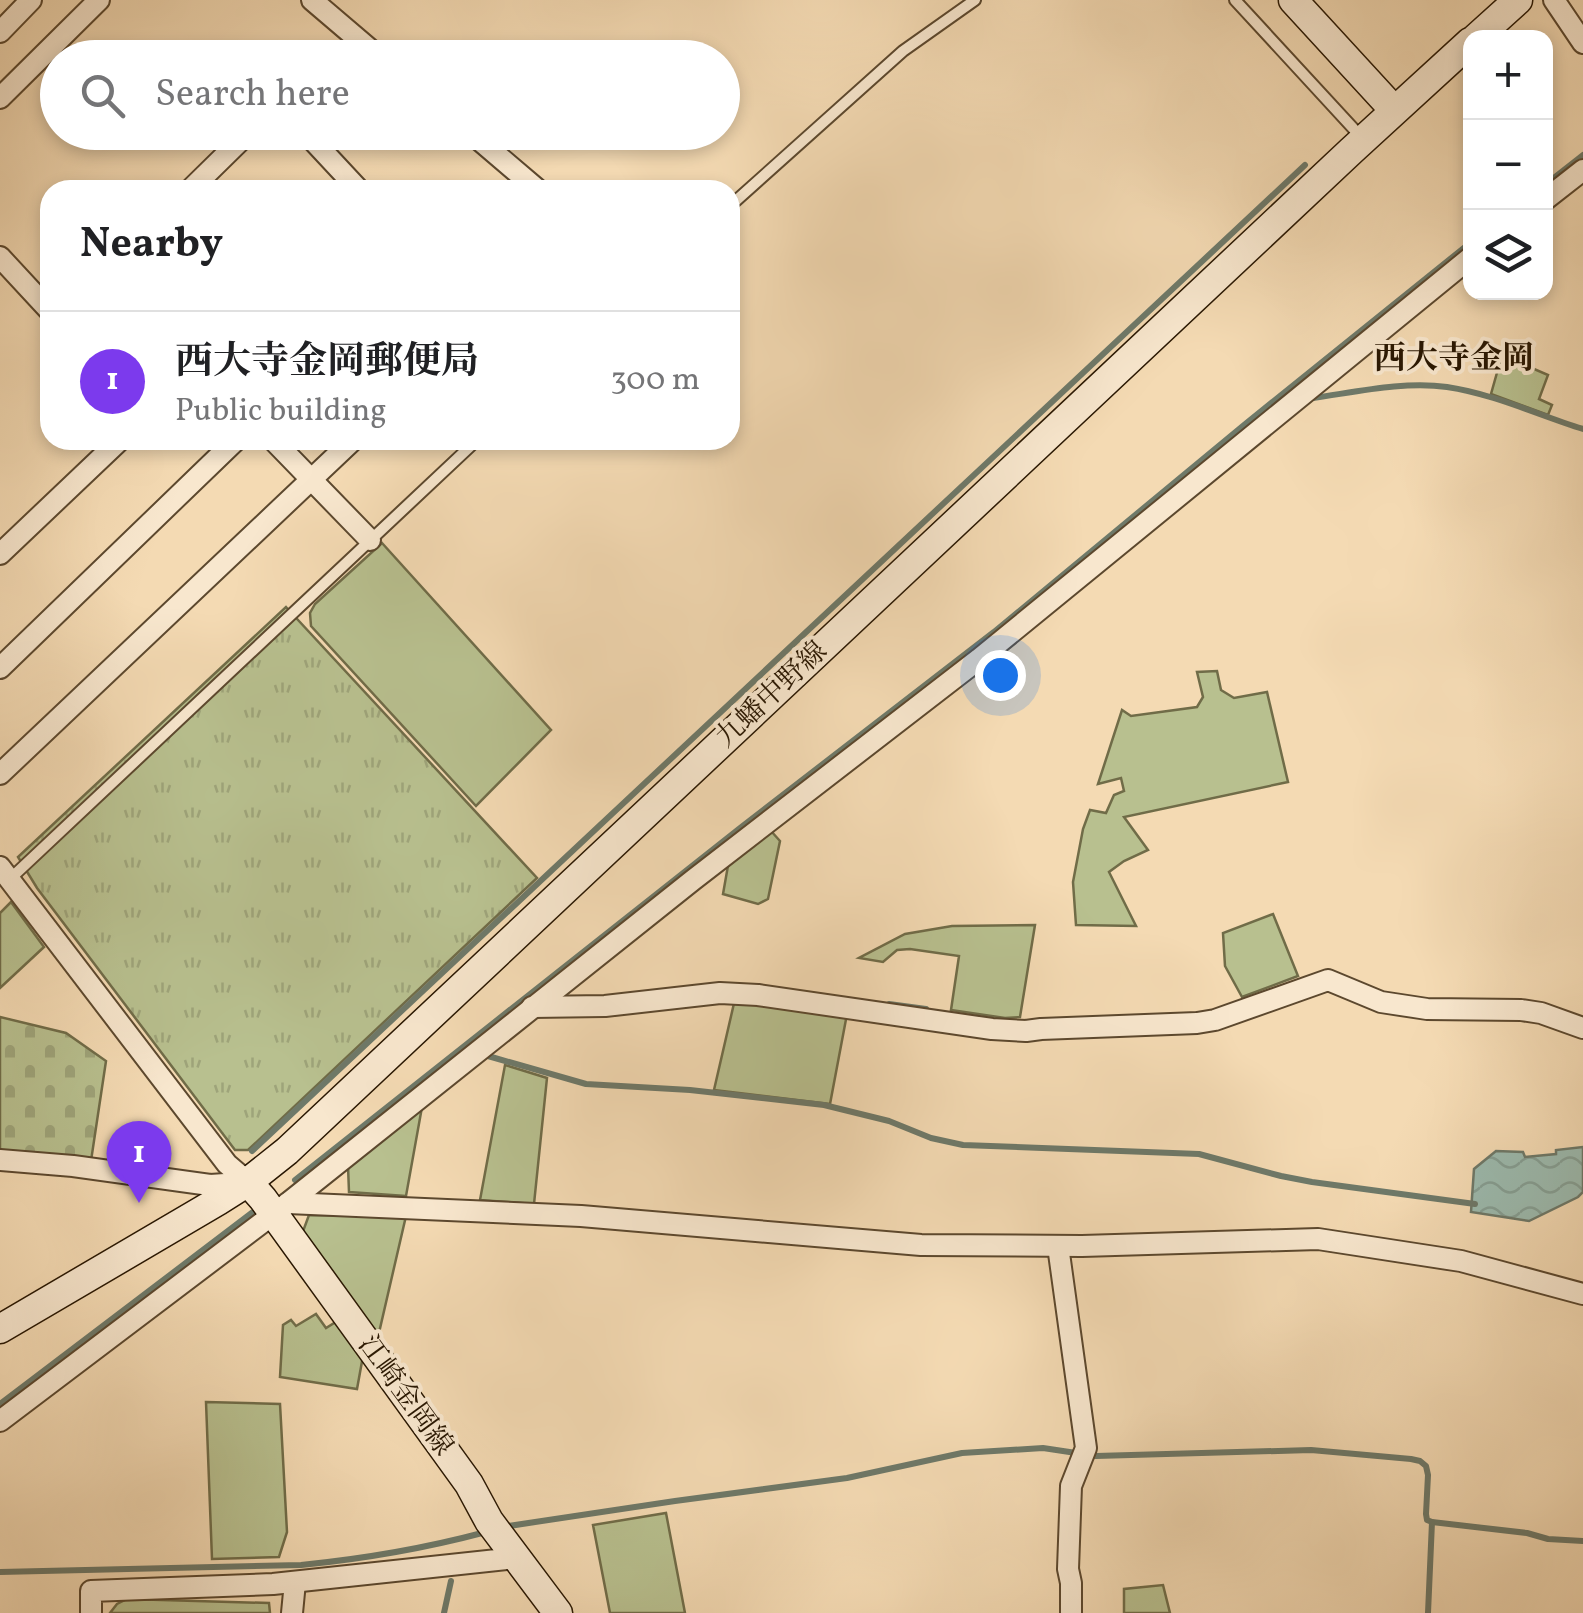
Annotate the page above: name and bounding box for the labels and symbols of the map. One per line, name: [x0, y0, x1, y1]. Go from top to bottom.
district label: 西大寺金岡: [1374, 338, 1534, 382]
street label: 九蟠中野線: [708, 633, 836, 757]
your location: [975, 650, 1026, 701]
pin: 1: [106, 1120, 172, 1203]
street label: 江崎金岡線: [348, 1328, 462, 1464]

